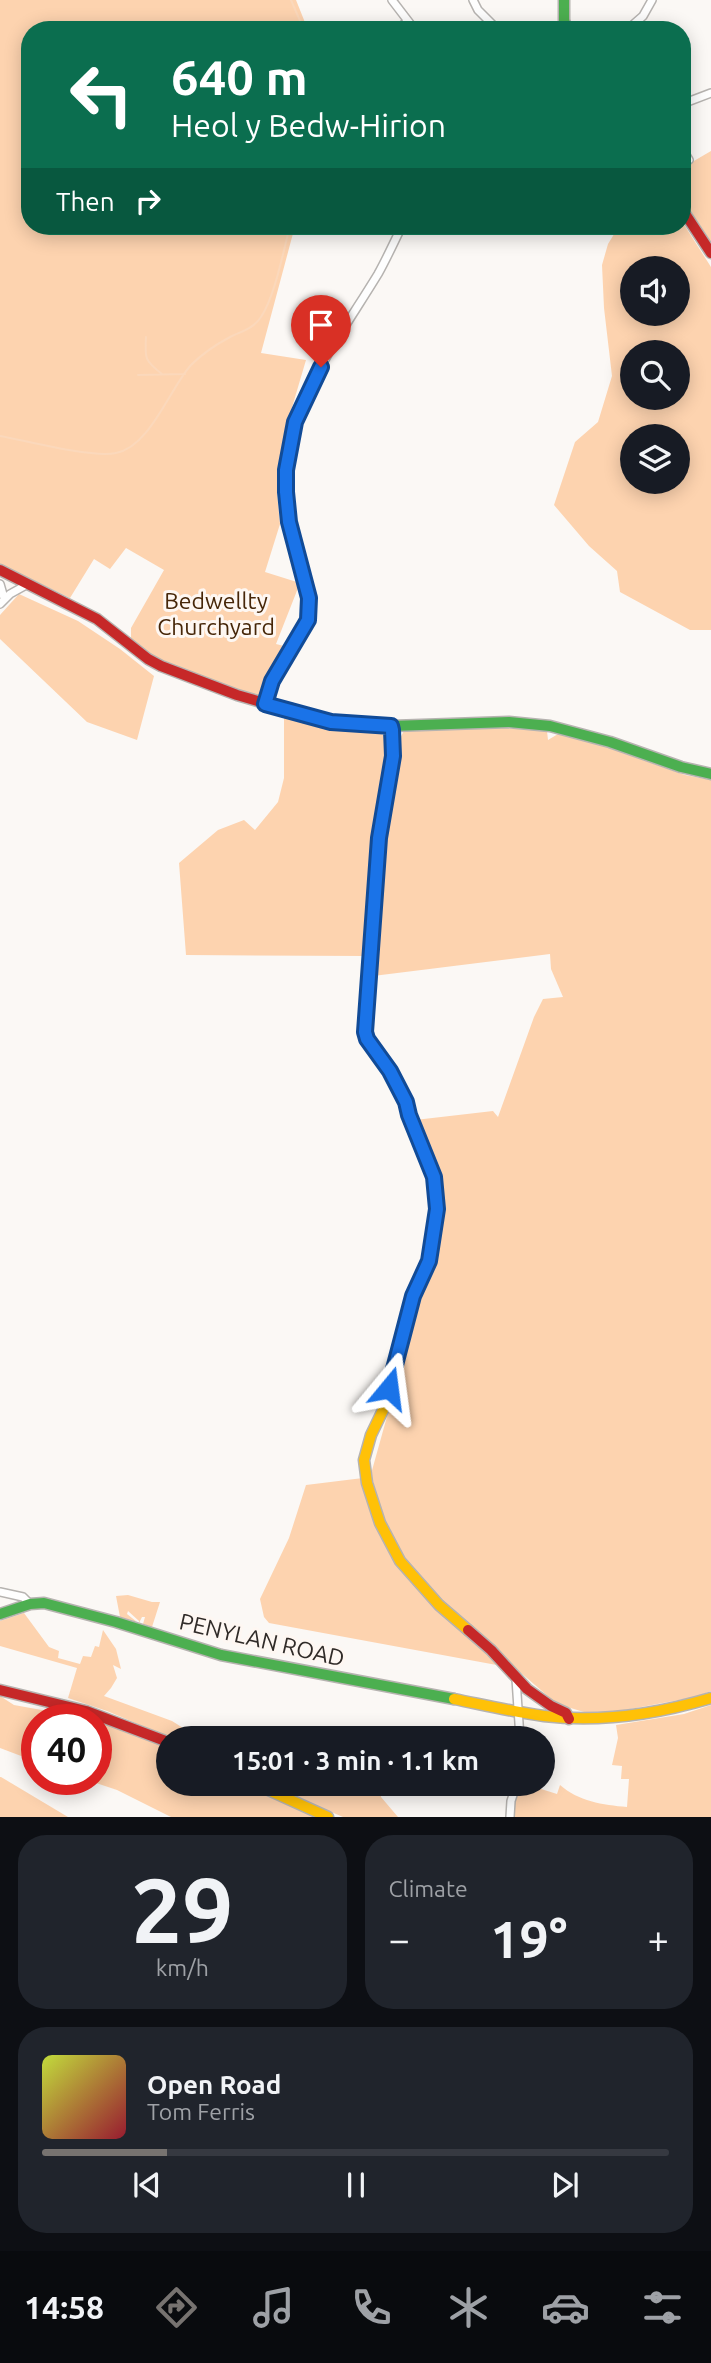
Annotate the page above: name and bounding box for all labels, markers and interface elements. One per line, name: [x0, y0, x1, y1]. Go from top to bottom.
icon: left: [56, 49, 147, 140]
text: 640 m: [171, 49, 308, 104]
text: Heol y Bedw-Hirion: [171, 107, 446, 143]
icon: right: [129, 182, 167, 220]
text: Then: [56, 187, 115, 216]
map controls: [620, 256, 690, 494]
button: sound: [620, 256, 690, 326]
pin: [291, 295, 351, 367]
icon: arrive: [302, 306, 340, 344]
button: search: [620, 340, 690, 410]
button: layers: [620, 424, 690, 494]
park label: Bedwellty Churchyard: [157, 588, 275, 639]
position arrow: [352, 1351, 426, 1425]
street label: PENYLAN ROAD: [177, 1608, 347, 1671]
speed limit sign: 40: [21, 1704, 112, 1795]
text: 15:01 · 3 min · 1.1 km: [232, 1746, 479, 1775]
text: 29: [131, 1858, 234, 1960]
text: Climate: [389, 1876, 468, 1901]
text: 19°: [490, 1910, 567, 1968]
text: −: [389, 1918, 410, 1960]
text: +: [648, 1918, 669, 1960]
text: km/h: [156, 1955, 209, 1980]
text: Open Road: [147, 2070, 281, 2099]
text: Tom Ferris: [147, 2099, 255, 2124]
icon: previous: [128, 2166, 166, 2204]
icon: pause: [337, 2166, 375, 2204]
icon: next: [546, 2166, 584, 2204]
icon: directions: [152, 2283, 201, 2332]
icon: music: [249, 2283, 298, 2332]
icon: phone: [347, 2283, 396, 2332]
icon: climate: [444, 2283, 493, 2332]
icon: car: [541, 2283, 590, 2332]
icon: filters: [638, 2283, 687, 2332]
text: 14:58: [24, 2289, 104, 2325]

